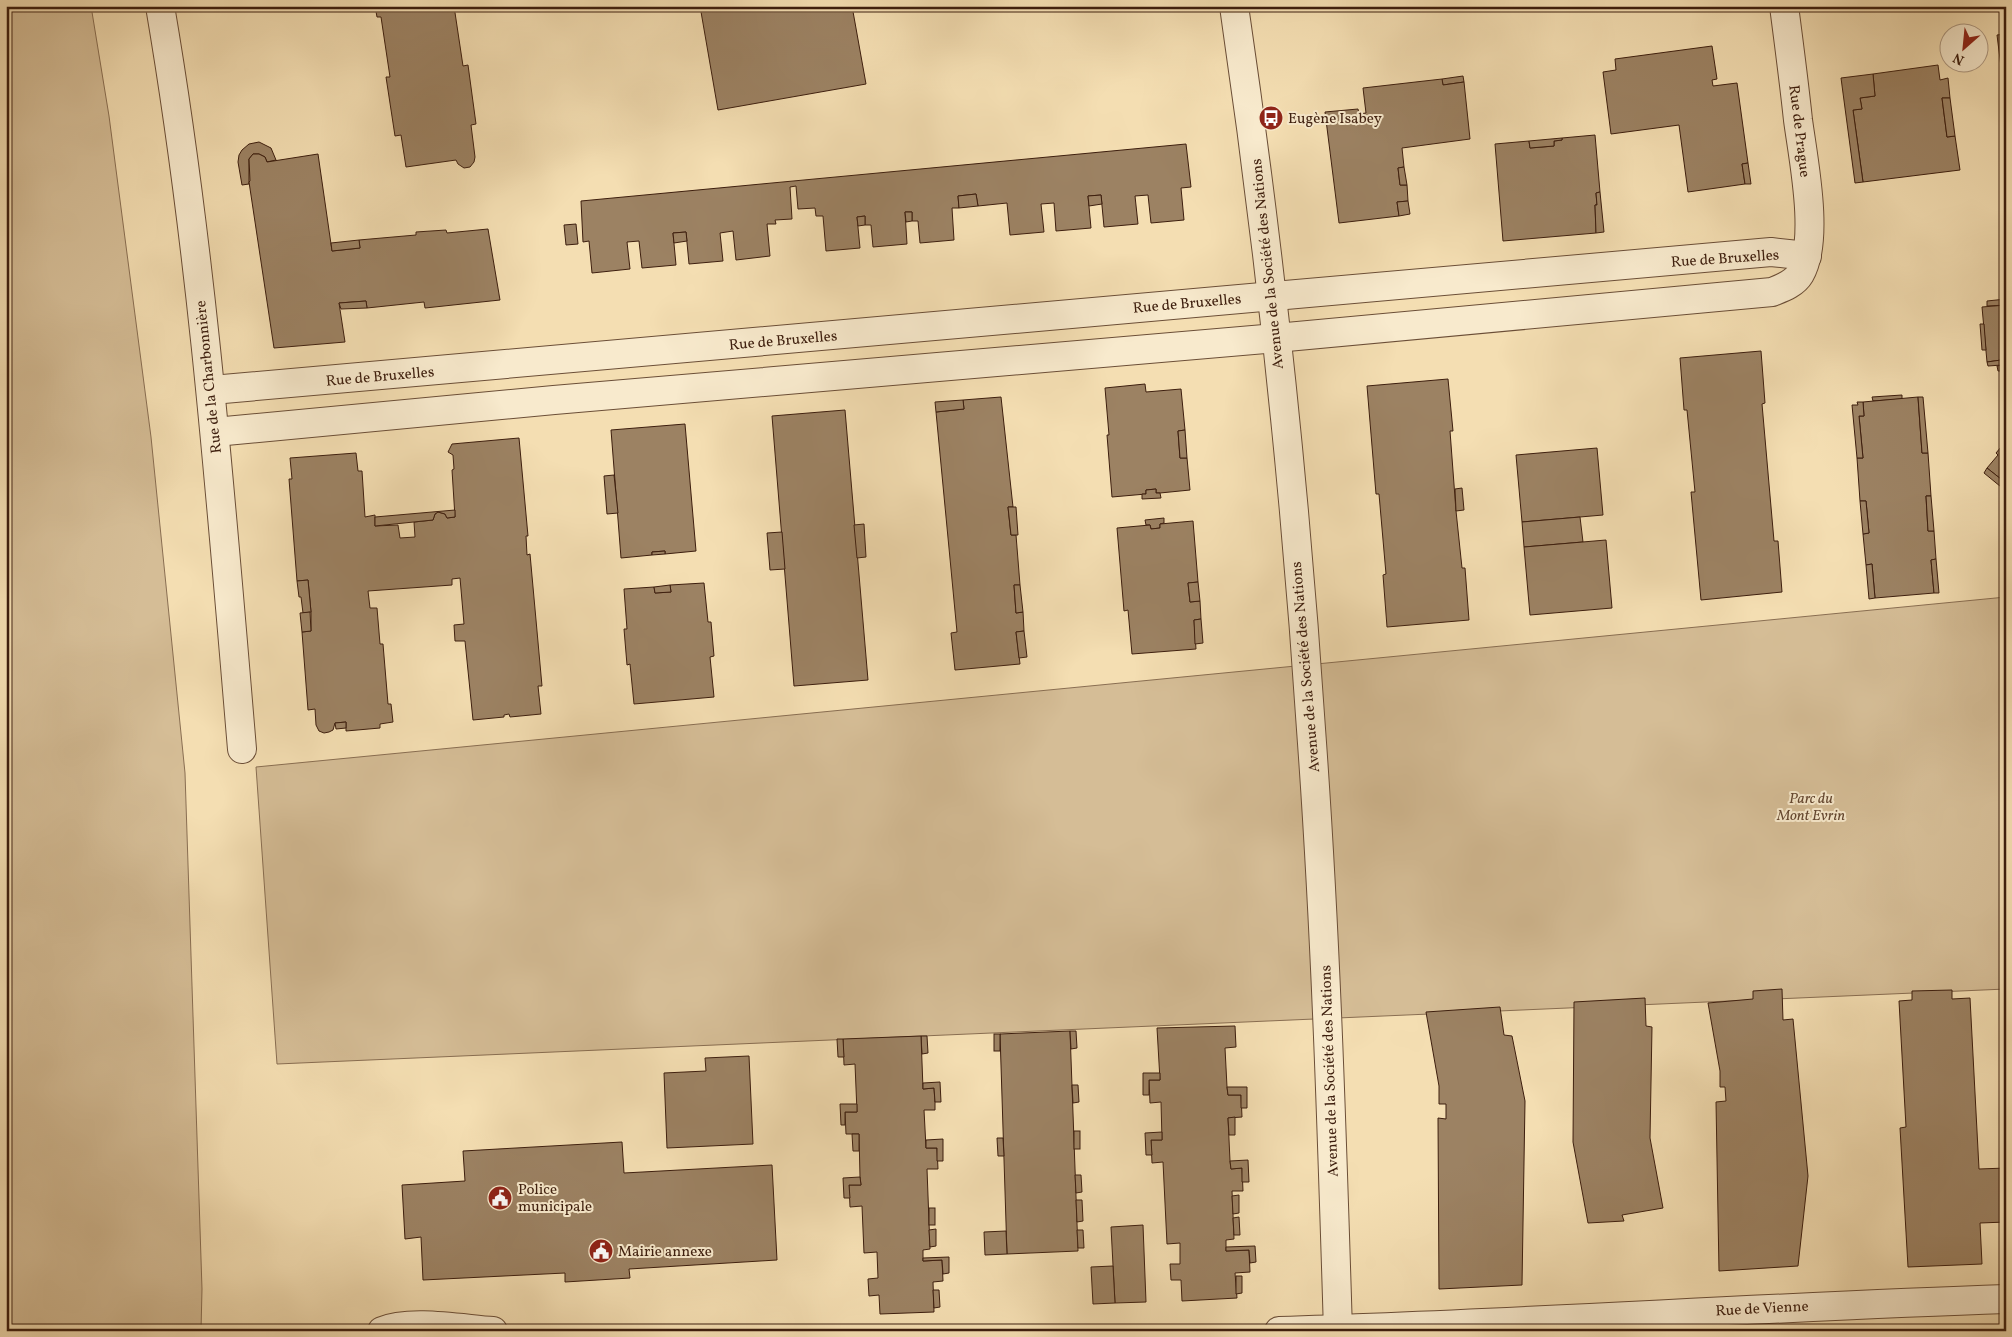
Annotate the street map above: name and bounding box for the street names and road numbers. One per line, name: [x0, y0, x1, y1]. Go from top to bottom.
street label: Rue de Prague: [1782, 84, 1815, 179]
street label: Avenue de la Société des Nations: [1247, 157, 1290, 370]
street label: Rue de Bruxelles: [1670, 245, 1780, 274]
street label: Rue de Bruxelles: [1132, 289, 1242, 320]
street label: Rue de la Charbonnière: [191, 299, 228, 455]
street label: Rue de Bruxelles: [728, 326, 838, 357]
street label: Rue de Bruxelles: [325, 362, 435, 393]
street label: Avenue de la Société des Nations: [1287, 560, 1326, 773]
street label: Avenue de la Société des Nations: [1316, 965, 1345, 1177]
street label: Rue de Vienne: [1715, 1297, 1809, 1322]

